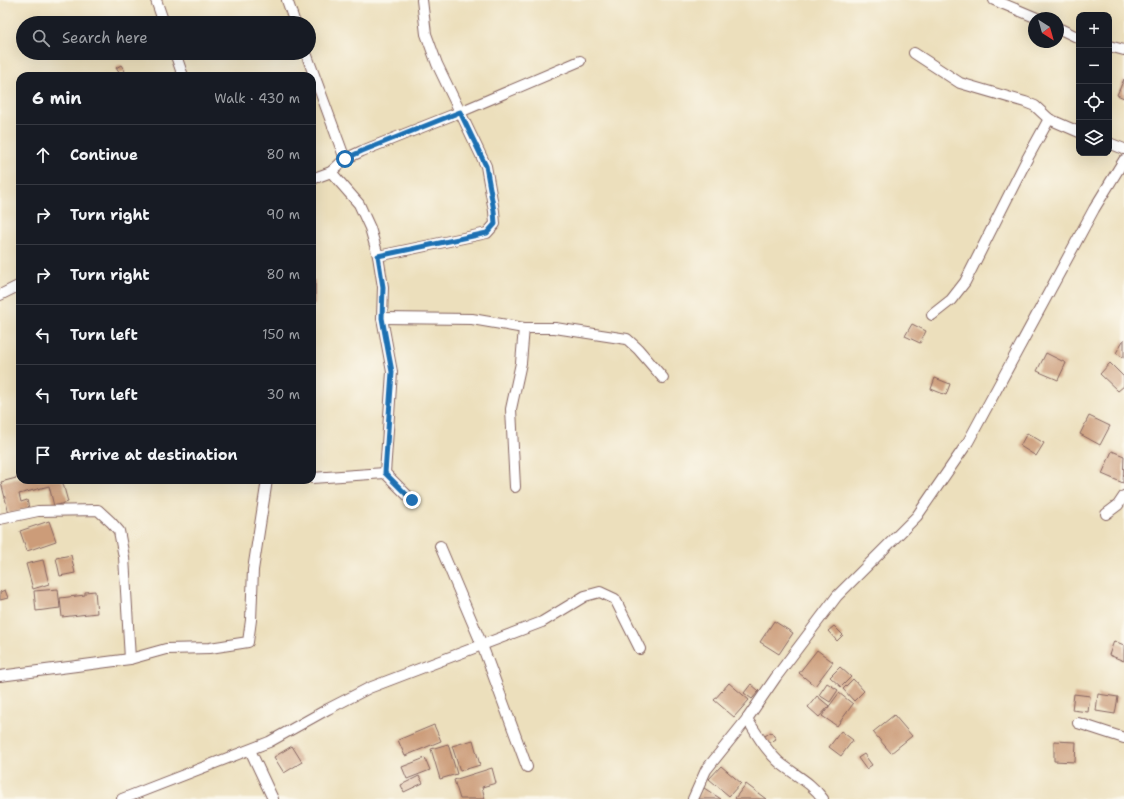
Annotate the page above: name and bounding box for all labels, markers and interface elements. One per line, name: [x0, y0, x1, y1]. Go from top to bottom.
north arrow: [1028, 12, 1064, 48]
map controls: [1076, 12, 1112, 156]
button: +: [1076, 12, 1112, 48]
search box: [16, 16, 316, 60]
icon: search: [30, 27, 52, 49]
text: Search here: [62, 28, 148, 48]
button: −: [1076, 48, 1112, 84]
button: locate: [1076, 84, 1112, 120]
text: 6 min: [32, 87, 82, 109]
text: Walk · 430 m: [214, 90, 300, 107]
button: layers: [1076, 120, 1112, 156]
icon: ahead: [32, 144, 54, 166]
text: Continue: [70, 145, 138, 165]
text: 80 m: [266, 146, 300, 163]
route start: [336, 150, 354, 168]
icon: right: [32, 204, 54, 226]
text: Turn right: [70, 205, 150, 225]
text: 90 m: [266, 206, 300, 223]
icon: right: [32, 264, 54, 286]
text: Turn right: [70, 265, 150, 285]
text: 80 m: [266, 266, 300, 283]
icon: left: [32, 324, 54, 346]
text: Turn left: [70, 325, 138, 345]
text: 150 m: [262, 326, 300, 343]
icon: left: [32, 384, 54, 406]
text: Turn left: [70, 385, 138, 405]
text: 30 m: [266, 386, 300, 403]
icon: arrive: [32, 444, 54, 466]
text: Arrive at destination: [70, 445, 238, 465]
route end: [403, 491, 421, 509]

